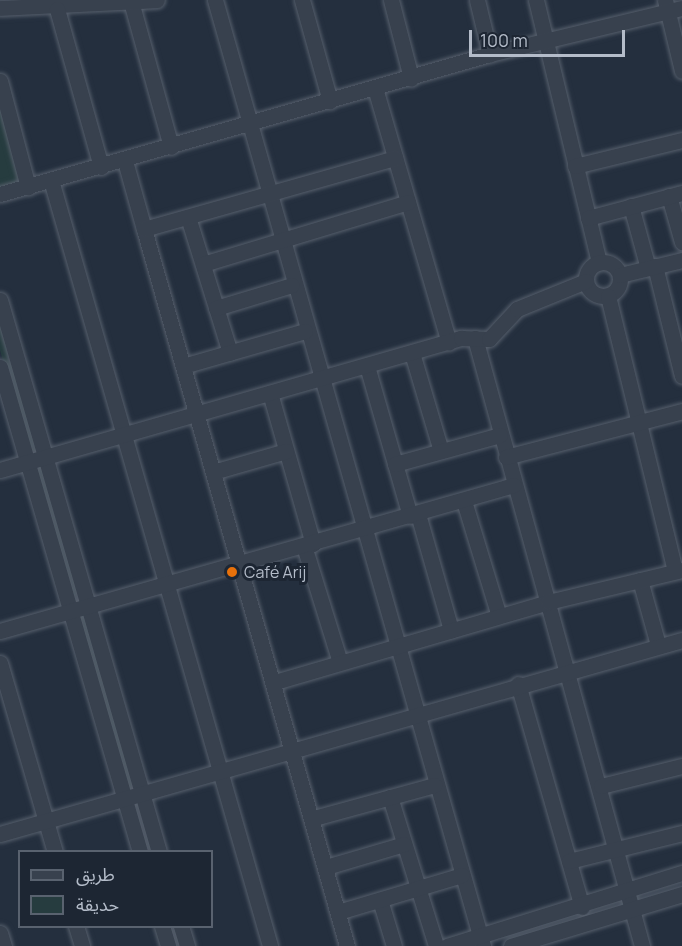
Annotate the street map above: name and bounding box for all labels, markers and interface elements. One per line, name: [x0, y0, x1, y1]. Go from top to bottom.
scale bar: [472, 18, 628, 56]
text: 100 m: [480, 28, 528, 52]
place label: Café Arij: [244, 562, 306, 582]
marker: Café Arij: [225, 565, 239, 579]
legend: [18, 850, 213, 928]
text: طريق: [76, 862, 115, 886]
text: حديقة: [76, 892, 119, 916]

